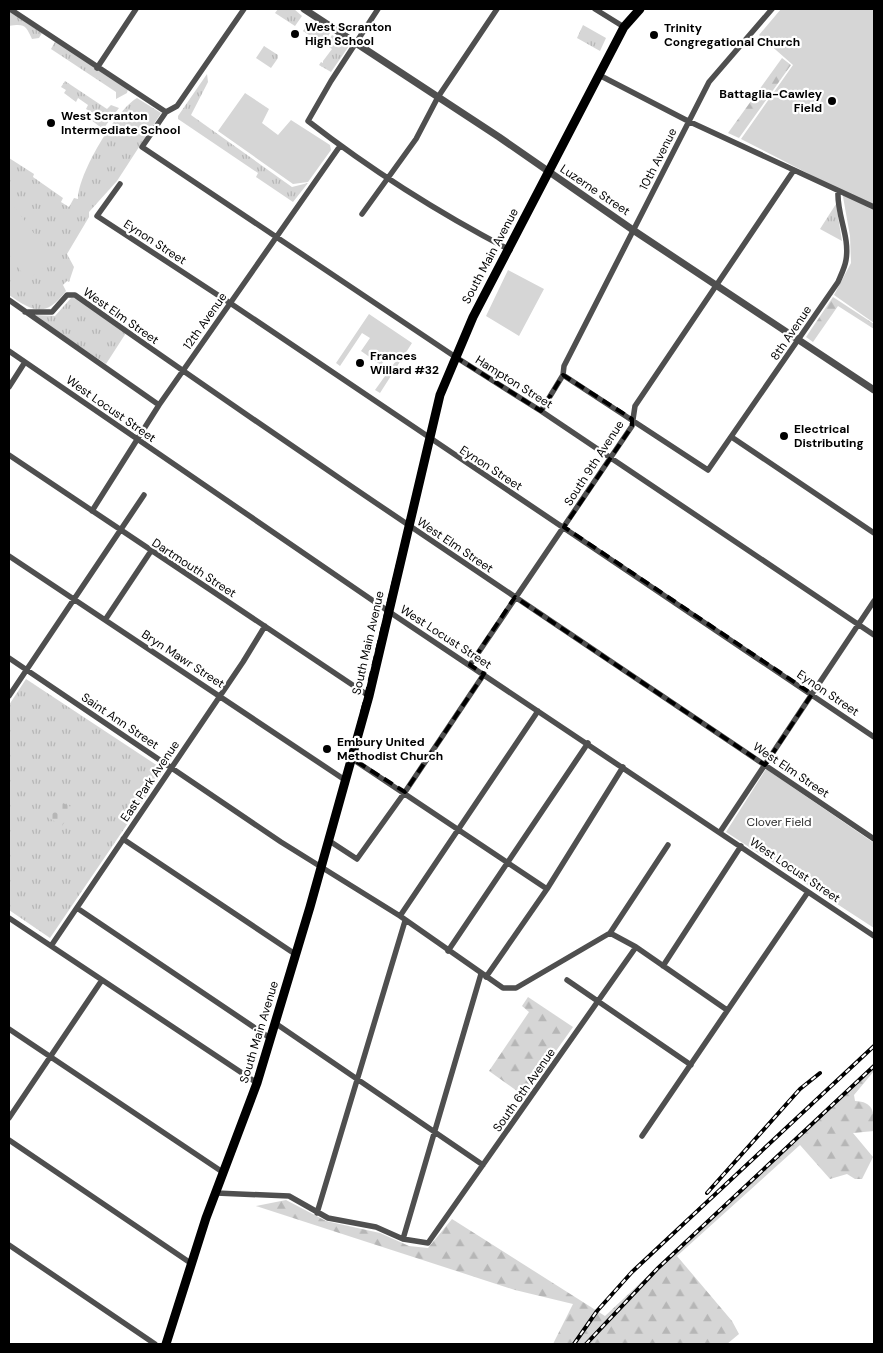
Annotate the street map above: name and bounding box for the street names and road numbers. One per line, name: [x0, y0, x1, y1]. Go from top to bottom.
street label: 10th Avenue: [636, 125, 681, 193]
street label: Luzerne Street: [557, 161, 633, 219]
street label: South Main Avenue: [458, 205, 522, 307]
street label: Eynon Street: [121, 216, 190, 268]
street label: West Elm Street: [80, 284, 162, 348]
street label: 12th Avenue: [179, 289, 231, 353]
street label: 8th Avenue: [767, 302, 815, 364]
street label: Hampton Street: [472, 352, 556, 412]
street label: West Locust Street: [63, 372, 159, 446]
street label: South 9th Avenue: [560, 417, 628, 509]
street label: Eynon Street: [457, 442, 526, 494]
street label: West Elm Street: [414, 514, 497, 577]
street label: Dartmouth Street: [149, 535, 239, 601]
street label: South Main Avenue: [348, 589, 388, 696]
street label: West Locust Street: [397, 601, 495, 673]
street label: Bryn Mawr Street: [138, 626, 228, 692]
street label: Eynon Street: [794, 666, 862, 720]
street label: Saint Ann Street: [78, 689, 162, 753]
street label: East Park Avenue: [117, 737, 183, 825]
street label: West Elm Street: [750, 739, 833, 802]
street label: West Locust Street: [747, 834, 844, 906]
street label: South Main Avenue: [236, 979, 282, 1085]
street label: South 6th Avenue: [489, 1045, 559, 1135]

